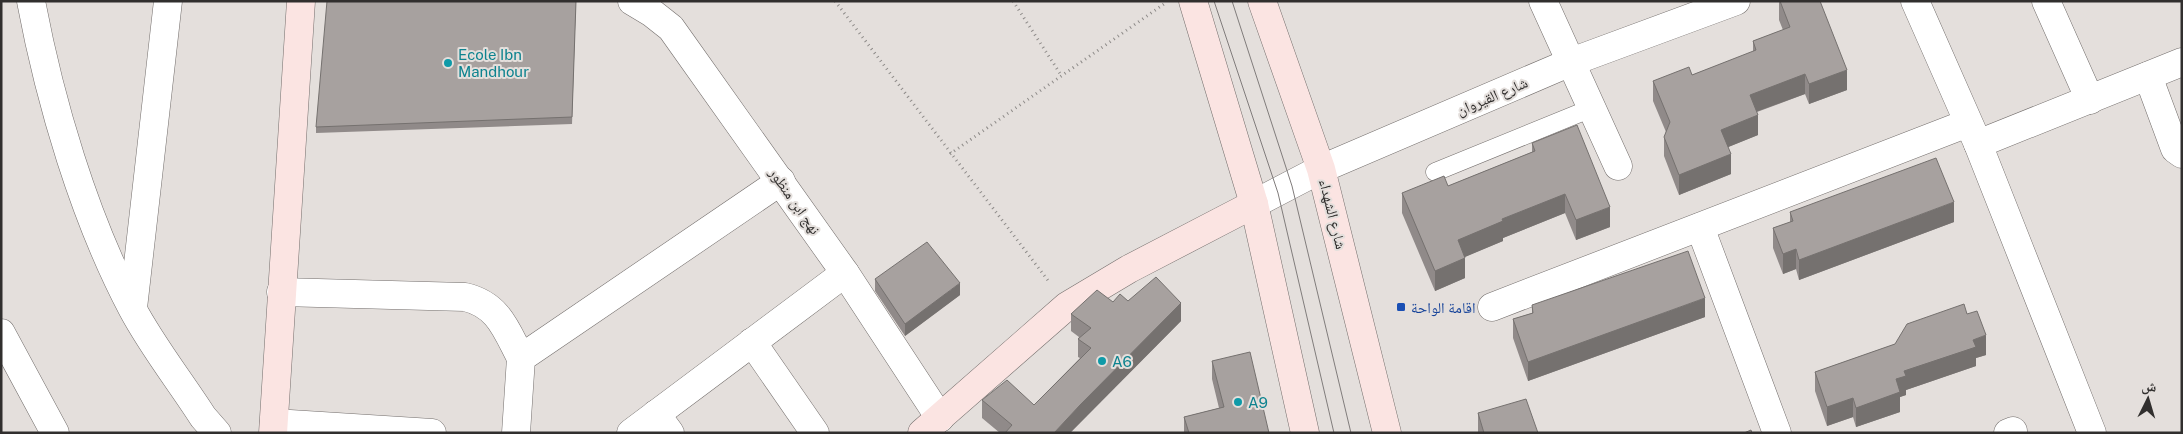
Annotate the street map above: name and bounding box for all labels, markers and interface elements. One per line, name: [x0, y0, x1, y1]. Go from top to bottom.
place label: Ecole Ibn Mandhour: [458, 46, 529, 80]
marker: Ecole Ibn Mandhour: [442, 57, 454, 69]
street label: شارع القيروان: [1454, 73, 1531, 120]
street label: نهج ابن منظور: [764, 164, 824, 239]
street label: شارع الشهداء: [1314, 177, 1350, 251]
place label: اقامة الواحة: [1411, 299, 1476, 317]
marker: اقامة الواحة: [1395, 301, 1407, 313]
place label: A6: [1112, 353, 1132, 370]
marker: A6: [1096, 355, 1108, 367]
north arrow: [2123, 374, 2173, 424]
text: ش: [2141, 377, 2157, 396]
place label: A9: [1248, 394, 1268, 411]
marker: A9: [1232, 396, 1244, 408]

